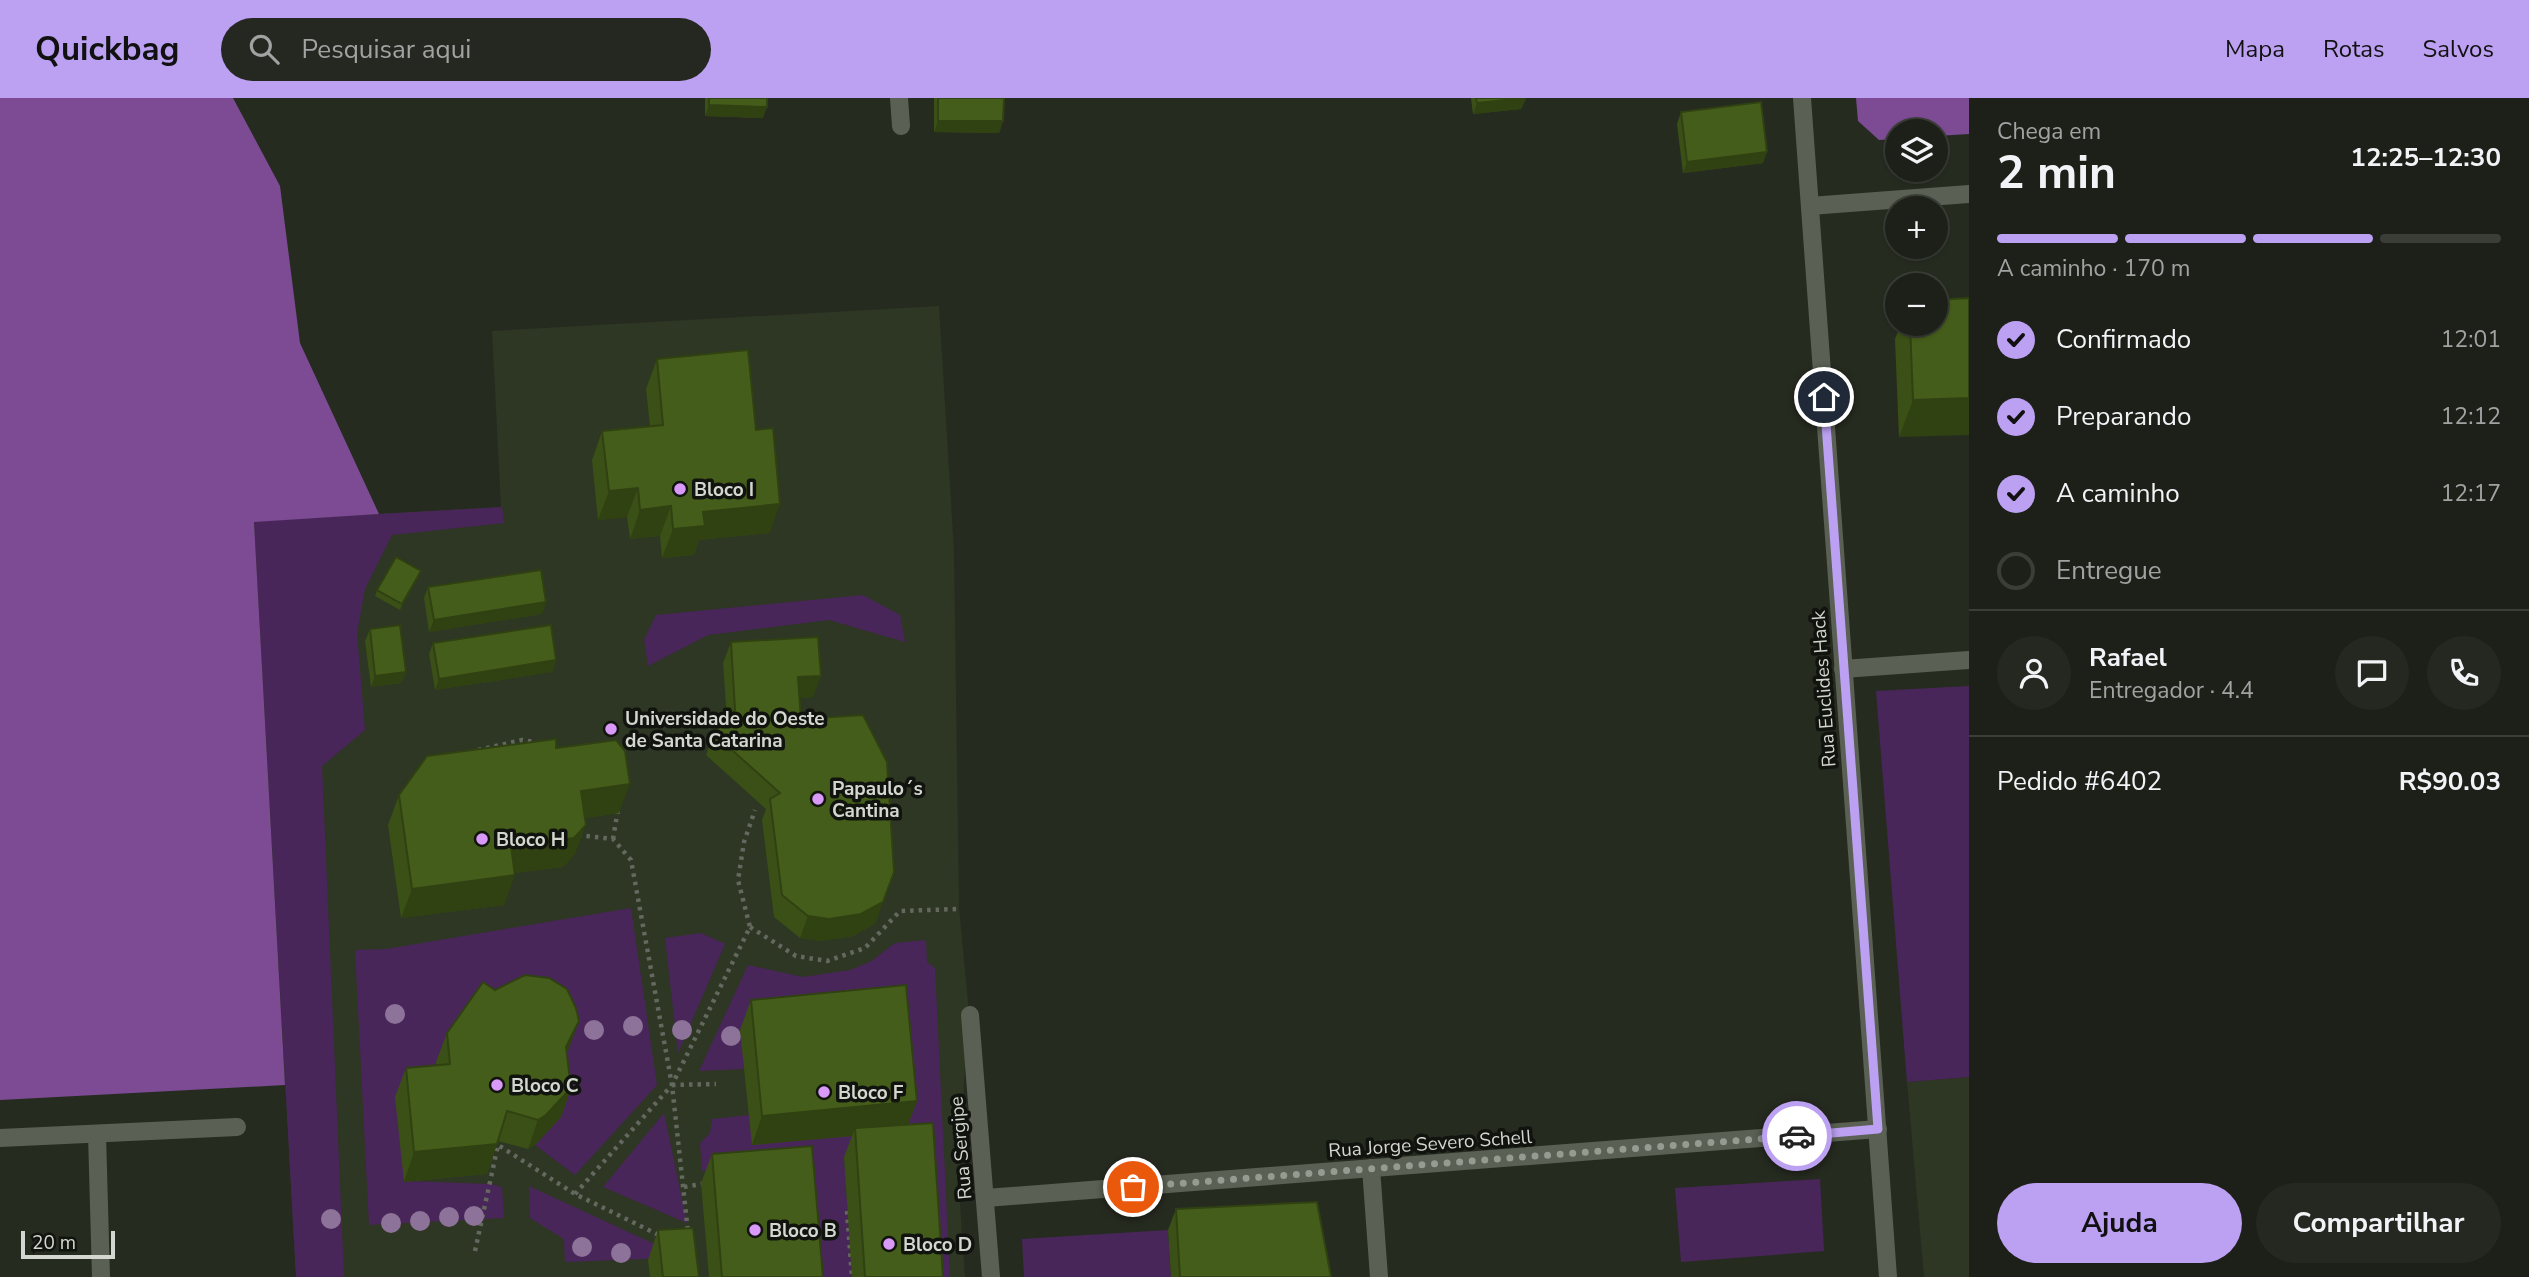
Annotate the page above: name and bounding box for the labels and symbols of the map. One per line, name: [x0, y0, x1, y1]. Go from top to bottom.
pin: [1794, 367, 1854, 427]
place label: Bloco I: [694, 477, 754, 503]
marker: Bloco I: [672, 481, 688, 497]
street label: Rua Euclides Hack: [1806, 609, 1842, 768]
place label: Universidade do Oeste de Santa Catarina: [625, 706, 825, 754]
marker: Universidade do Oeste de Santa Catarina: [603, 721, 619, 737]
place label: Papaulo´s Cantina: [832, 776, 923, 824]
marker: Papaulo´s Cantina: [810, 791, 826, 807]
place label: Bloco H: [496, 827, 566, 853]
marker: Bloco H: [474, 831, 490, 847]
place label: Bloco C: [511, 1073, 579, 1099]
marker: Bloco C: [489, 1077, 505, 1093]
place label: Bloco F: [838, 1080, 904, 1106]
marker: Bloco F: [816, 1084, 832, 1100]
street label: Rua Sergipe: [944, 1095, 978, 1201]
courier: [1762, 1101, 1832, 1171]
street label: Rua Jorge Severo Schell: [1327, 1124, 1533, 1164]
pin: [1103, 1157, 1163, 1217]
place label: Bloco B: [769, 1218, 837, 1244]
marker: Bloco B: [747, 1222, 763, 1238]
scale bar: [21, 1228, 116, 1260]
place label: Bloco D: [903, 1232, 972, 1258]
marker: Bloco D: [881, 1236, 897, 1252]

